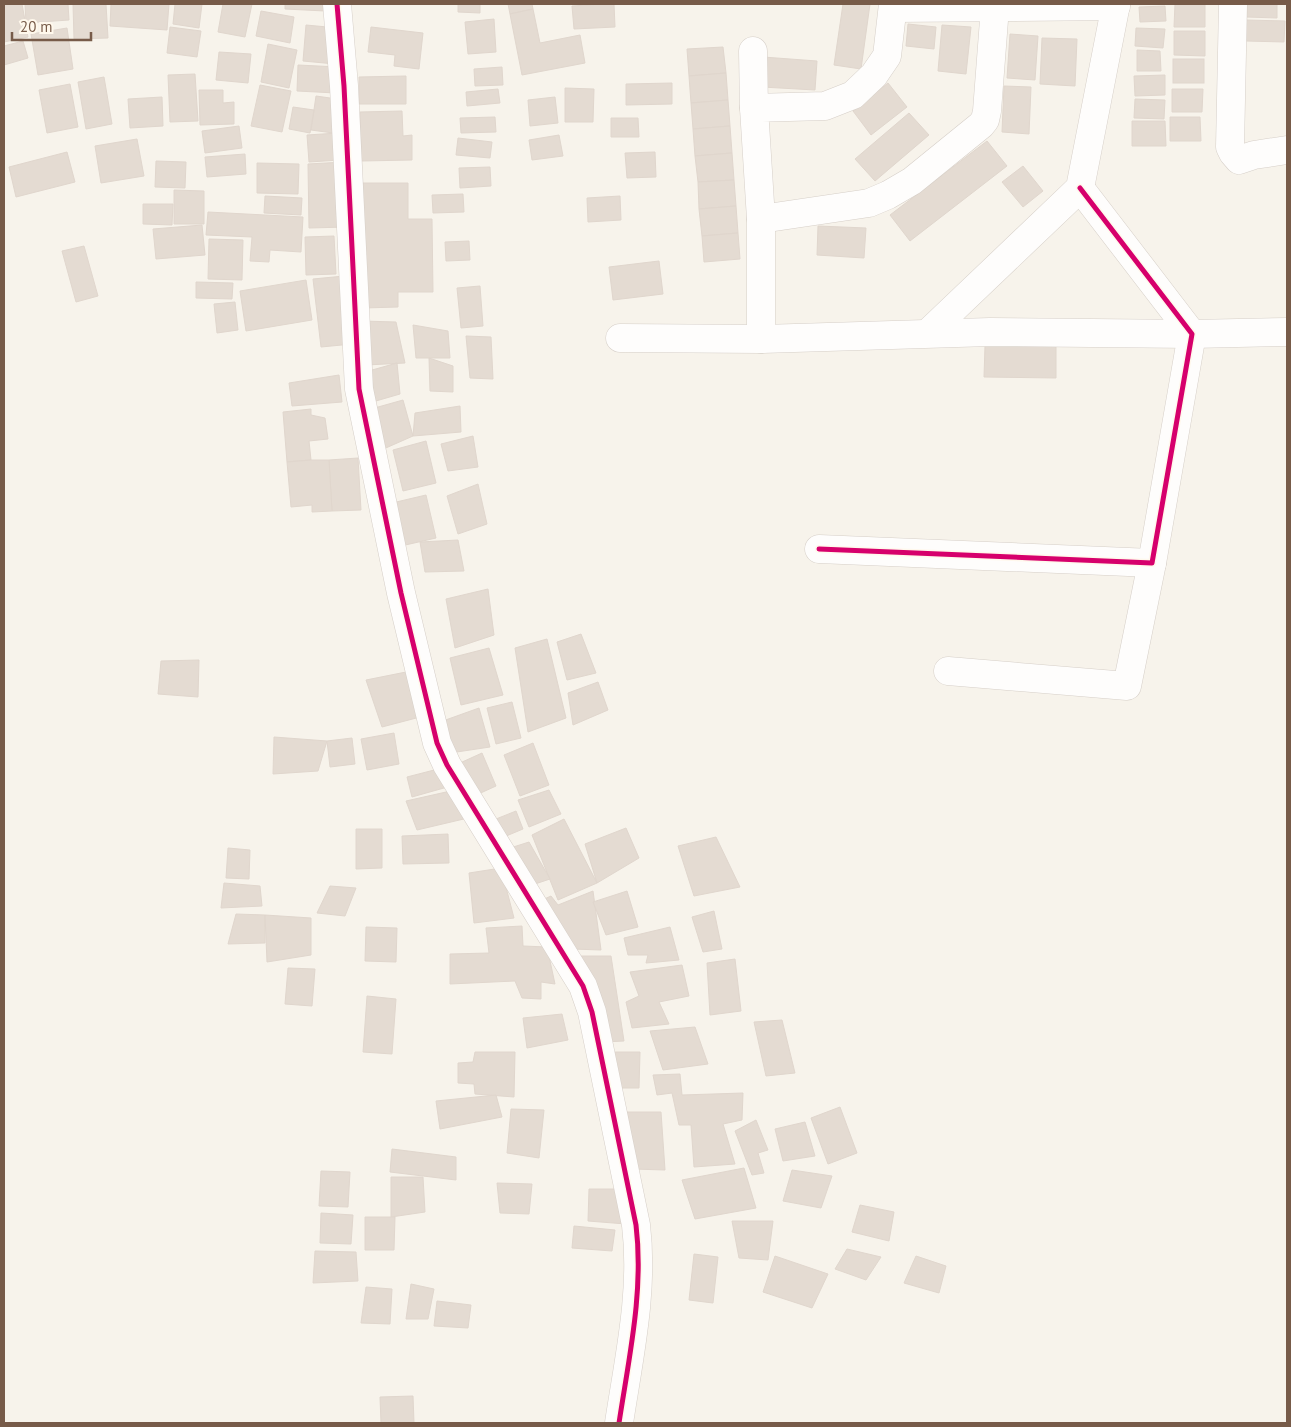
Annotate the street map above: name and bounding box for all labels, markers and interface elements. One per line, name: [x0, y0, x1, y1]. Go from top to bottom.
scale bar: [12, 10, 91, 42]
text: 20 m: [20, 17, 53, 36]

